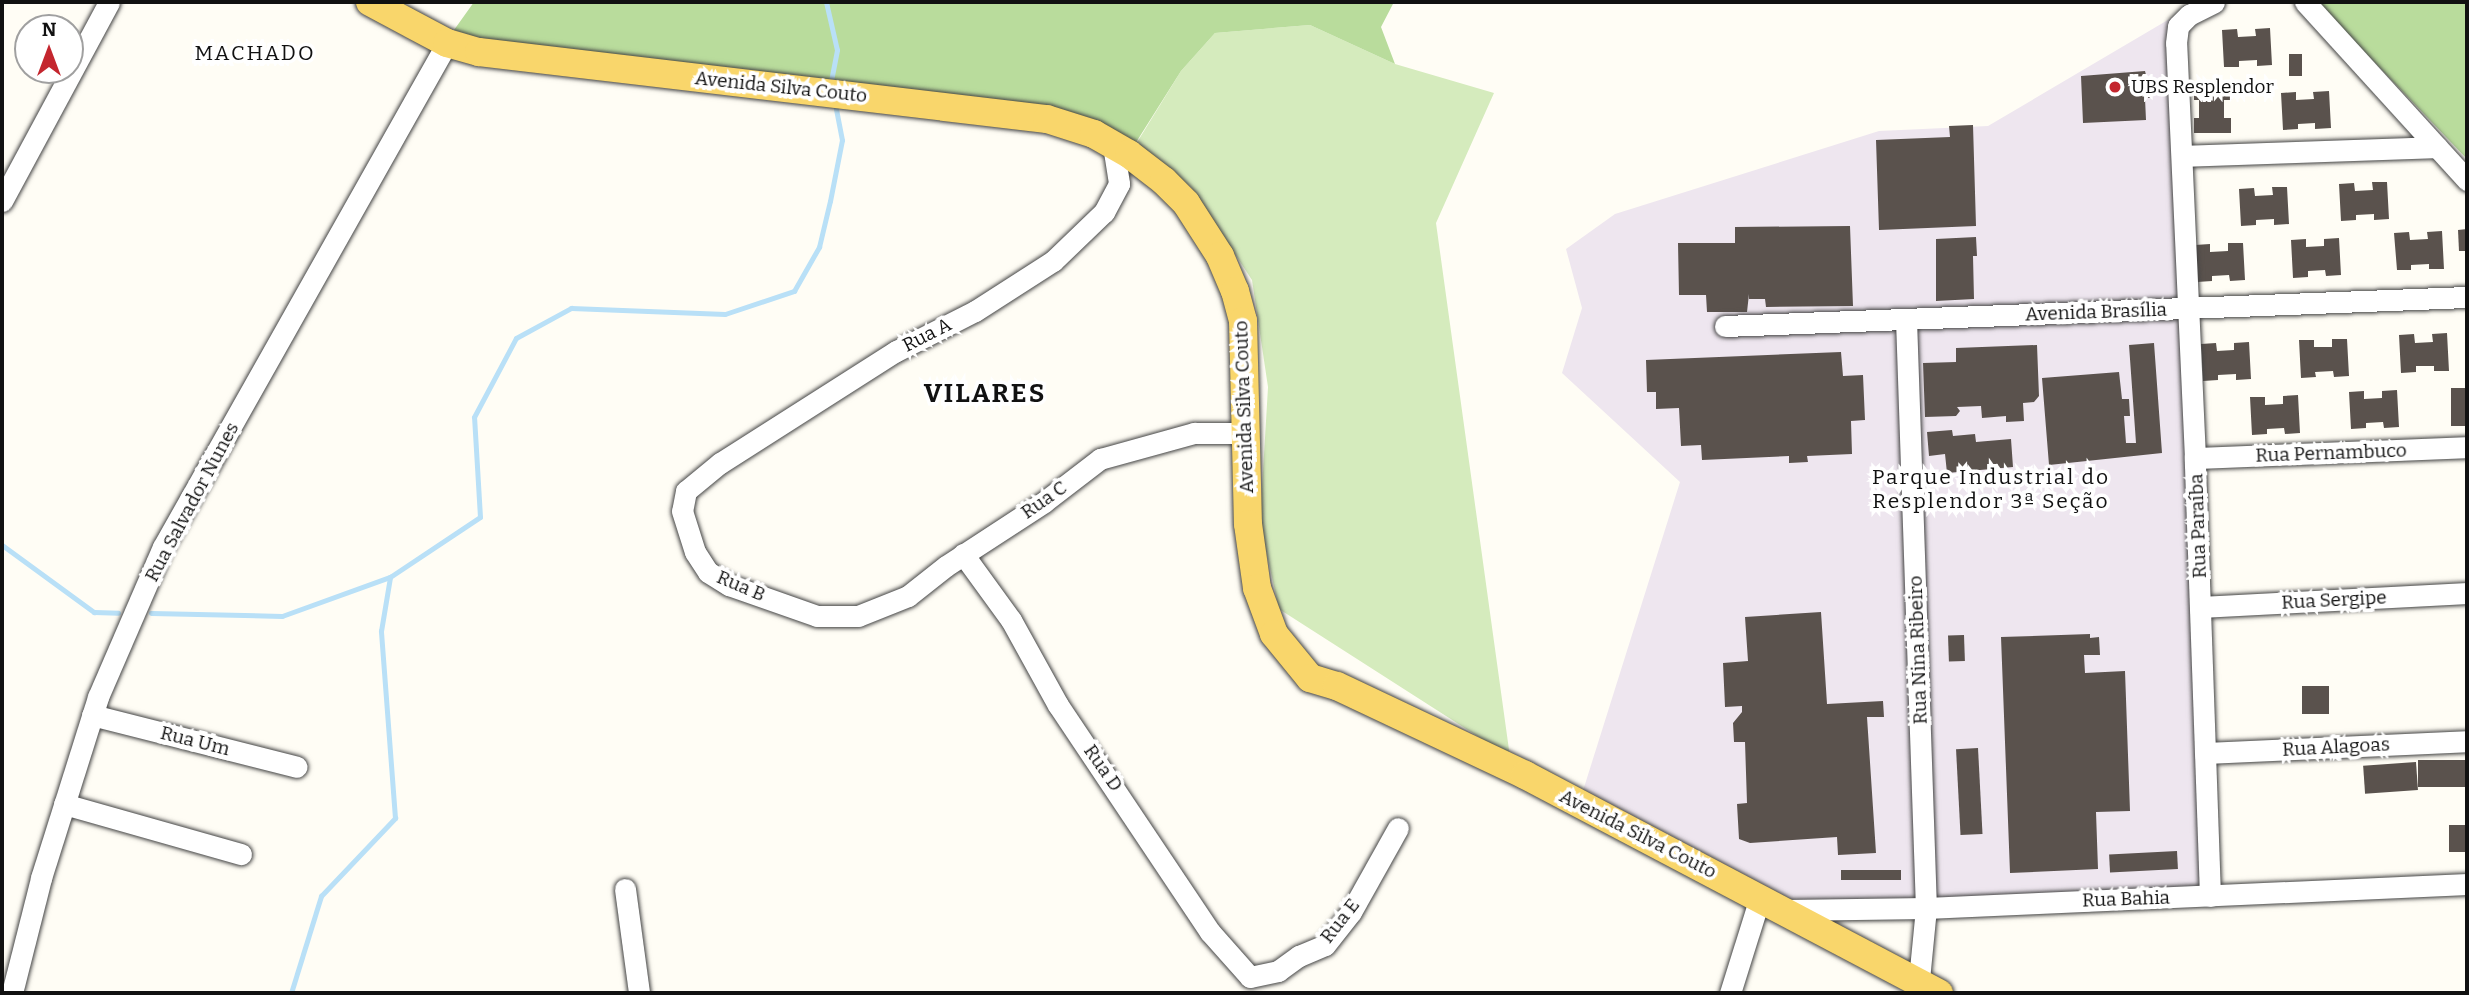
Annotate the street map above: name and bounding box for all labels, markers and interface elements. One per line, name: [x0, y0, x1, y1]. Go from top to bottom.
north arrow: [14, 14, 84, 84]
text: N: [42, 18, 56, 41]
district label: MACHADO: [195, 40, 315, 66]
street label: Avenida Silva Couto: [694, 67, 868, 107]
place label: UBS Resplendor: [2131, 76, 2274, 98]
marker: UBS Resplendor: [2105, 77, 2125, 97]
street label: Avenida Brasília: [2025, 298, 2167, 326]
street label: Rua A: [899, 313, 955, 357]
street label: Avenida Silva Couto: [1230, 320, 1258, 494]
district label: VILARES: [925, 378, 1045, 410]
street label: Rua Salvador Nunes: [140, 418, 244, 586]
street label: Rua Pernambuco: [2255, 439, 2407, 467]
district label: Parque Industrial do Resplendor 3ª Seção: [1874, 464, 2108, 514]
street label: Rua Paraíba: [2185, 473, 2211, 579]
street label: Rua C: [1017, 476, 1071, 524]
street label: Rua B: [713, 566, 769, 606]
street label: Rua Nina Ribeiro: [1904, 575, 1932, 725]
street label: Rua Sergipe: [2281, 586, 2387, 614]
street label: Rua Um: [158, 721, 232, 761]
street label: Rua Alagoas: [2282, 733, 2390, 761]
street label: Rua D: [1079, 740, 1127, 796]
street label: Avenida Silva Couto: [1556, 785, 1720, 883]
street label: Rua Bahia: [2082, 886, 2170, 912]
street label: Rua E: [1316, 894, 1364, 948]

